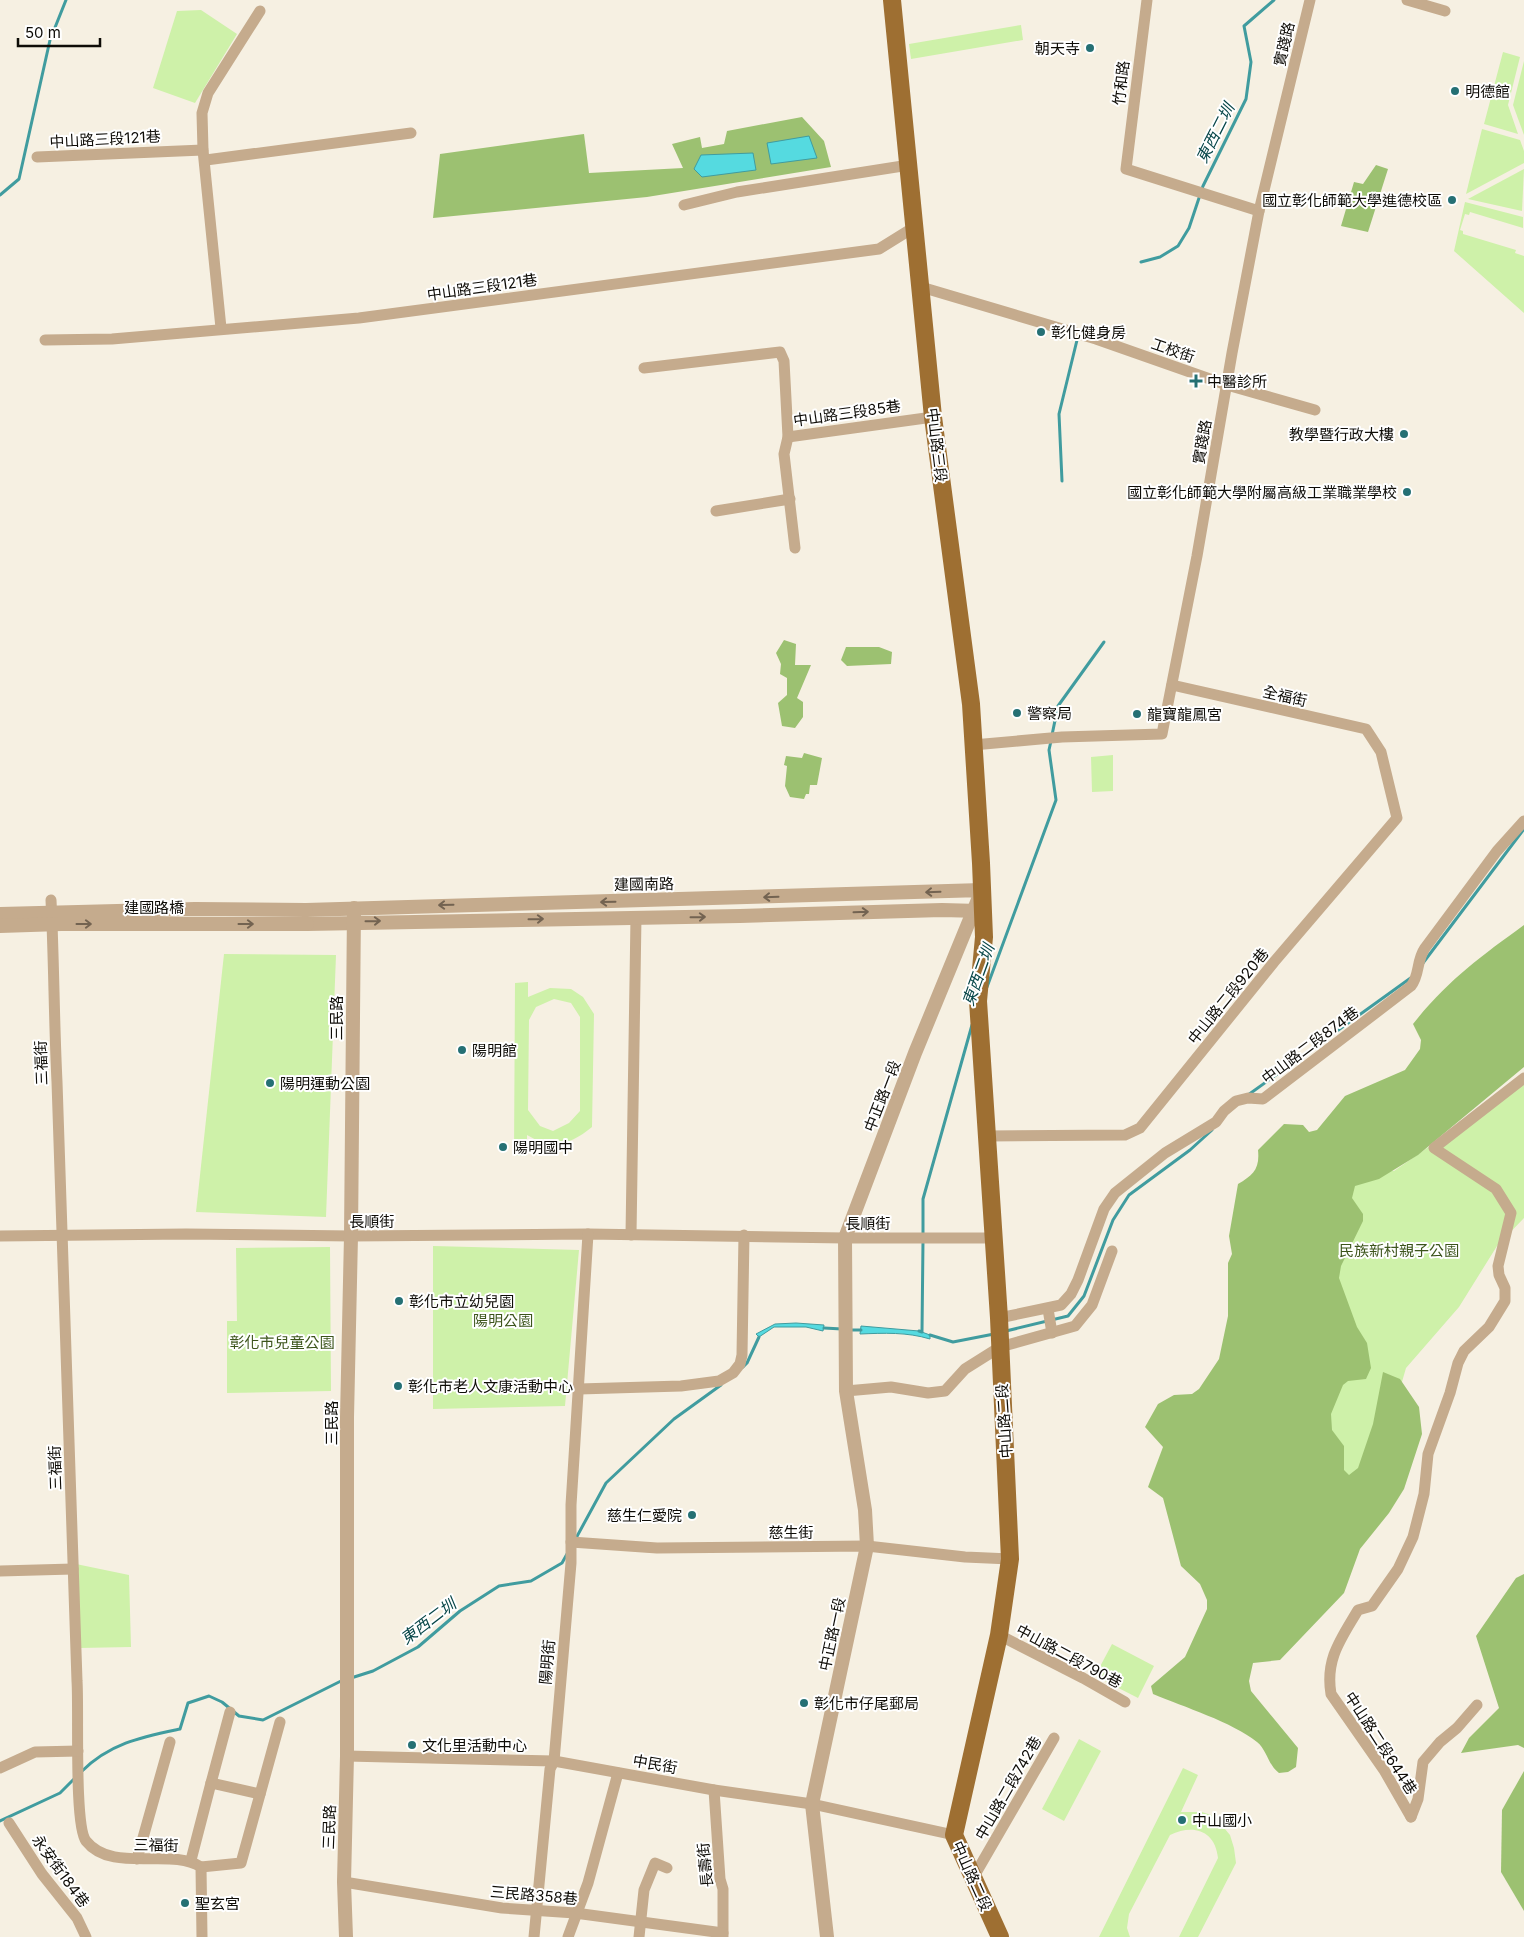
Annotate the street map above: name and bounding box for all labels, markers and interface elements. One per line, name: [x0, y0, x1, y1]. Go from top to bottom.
scale bar: [18, 15, 100, 47]
street label: 實踐路: [1270, 20, 1298, 68]
text: 50 m: [25, 23, 61, 42]
place label: 朝天寺: [1035, 39, 1080, 58]
marker: 朝天寺: [1084, 42, 1096, 54]
street label: 竹和路: [1109, 60, 1133, 106]
place label: 明德館: [1465, 82, 1510, 101]
marker: 明德館: [1449, 85, 1461, 97]
water label: 東西二圳: [1192, 98, 1239, 166]
street label: 中山路三段121巷: [49, 127, 161, 151]
place label: 國立彰化師範大學進德校區: [1262, 191, 1442, 210]
marker: 國立彰化師範大學進德校區: [1446, 194, 1458, 206]
street label: 中山路三段121巷: [426, 270, 538, 304]
place label: 彰化健身房: [1051, 323, 1126, 342]
marker: 彰化健身房: [1035, 326, 1047, 338]
street label: 工校街: [1149, 334, 1197, 366]
place label: 中醫診所: [1207, 372, 1267, 391]
marker: 中醫診所: [1189, 374, 1203, 388]
street label: 中山路三段85巷: [792, 396, 902, 430]
street label: 中山路三段: [923, 407, 951, 483]
street label: 實踐路: [1189, 418, 1215, 466]
place label: 教學暨行政大樓: [1289, 425, 1394, 444]
marker: 教學暨行政大樓: [1398, 428, 1410, 440]
place label: 國立彰化師範大學附屬高級工業職業學校: [1127, 483, 1397, 502]
marker: 國立彰化師範大學附屬高級工業職業學校: [1401, 486, 1413, 498]
street label: 全福街: [1261, 682, 1309, 710]
place label: 警察局: [1027, 704, 1072, 723]
place label: 龍寶龍鳳宮: [1147, 705, 1222, 724]
marker: 警察局: [1011, 707, 1023, 719]
marker: 龍寶龍鳳宮: [1131, 708, 1143, 720]
street label: 建國南路: [614, 874, 674, 894]
one-way arrow: [926, 888, 942, 897]
one-way arrow: [763, 893, 779, 902]
one-way arrow: [601, 897, 617, 906]
street label: 建國路橋: [124, 898, 184, 917]
one-way arrow: [438, 901, 454, 910]
one-way arrow: [852, 907, 869, 917]
one-way arrow: [690, 912, 706, 921]
one-way arrow: [528, 914, 544, 924]
one-way arrow: [365, 916, 381, 926]
one-way arrow: [75, 919, 91, 929]
one-way arrow: [238, 919, 254, 929]
water label: 東西二圳: [958, 940, 999, 1008]
street label: 中山路二段920巷: [1184, 944, 1272, 1048]
street label: 三民路: [327, 995, 346, 1041]
street label: 中山路二段874巷: [1258, 1002, 1362, 1088]
street label: 三福街: [31, 1040, 51, 1086]
place label: 陽明館: [472, 1041, 517, 1060]
marker: 陽明館: [456, 1044, 468, 1056]
street label: 中正路一段: [860, 1058, 904, 1134]
place label: 陽明運動公園: [280, 1074, 370, 1093]
marker: 陽明運動公園: [264, 1077, 276, 1089]
place label: 陽明國中: [513, 1138, 573, 1157]
marker: 陽明國中: [497, 1141, 509, 1153]
street label: 長順街: [349, 1212, 395, 1231]
street label: 長順街: [845, 1214, 891, 1233]
park label: 民族新村親子公園: [1339, 1241, 1459, 1260]
place label: 彰化市立幼兒園: [409, 1292, 514, 1311]
marker: 彰化市立幼兒園: [393, 1295, 405, 1307]
park label: 陽明公園: [473, 1311, 533, 1330]
park label: 彰化市兒童公園: [229, 1333, 335, 1352]
place label: 彰化市老人文康活動中心: [408, 1377, 573, 1396]
marker: 彰化市老人文康活動中心: [392, 1380, 404, 1392]
street label: 中山路二段: [992, 1383, 1016, 1459]
street label: 三民路: [322, 1400, 341, 1446]
street label: 三福街: [45, 1445, 65, 1491]
place label: 慈生仁愛院: [607, 1506, 682, 1525]
marker: 慈生仁愛院: [686, 1509, 698, 1521]
street label: 慈生街: [768, 1523, 814, 1542]
water label: 東西二圳: [396, 1593, 461, 1648]
street label: 中正路一段: [815, 1595, 849, 1673]
street label: 中山路二段790巷: [1013, 1620, 1125, 1692]
street label: 陽明街: [536, 1639, 558, 1685]
street label: 中山路二段644巷: [1341, 1688, 1421, 1798]
place label: 彰化市仔尾郵局: [814, 1694, 919, 1713]
marker: 彰化市仔尾郵局: [798, 1697, 810, 1709]
street label: 中山路二段742巷: [971, 1733, 1045, 1843]
place label: 文化里活動中心: [422, 1736, 527, 1755]
marker: 文化里活動中心: [406, 1739, 418, 1751]
street label: 中民街: [631, 1751, 679, 1777]
street label: 三民路: [319, 1804, 339, 1850]
place label: 中山國小: [1192, 1811, 1252, 1830]
marker: 中山國小: [1176, 1814, 1188, 1826]
street label: 永安街184巷: [28, 1831, 94, 1911]
street label: 三福街: [133, 1835, 179, 1855]
street label: 中山路二段: [948, 1838, 996, 1914]
street label: 長壽街: [693, 1842, 717, 1888]
street label: 三民路358巷: [490, 1882, 578, 1908]
place label: 聖玄宮: [195, 1894, 240, 1913]
marker: 聖玄宮: [179, 1897, 191, 1909]

